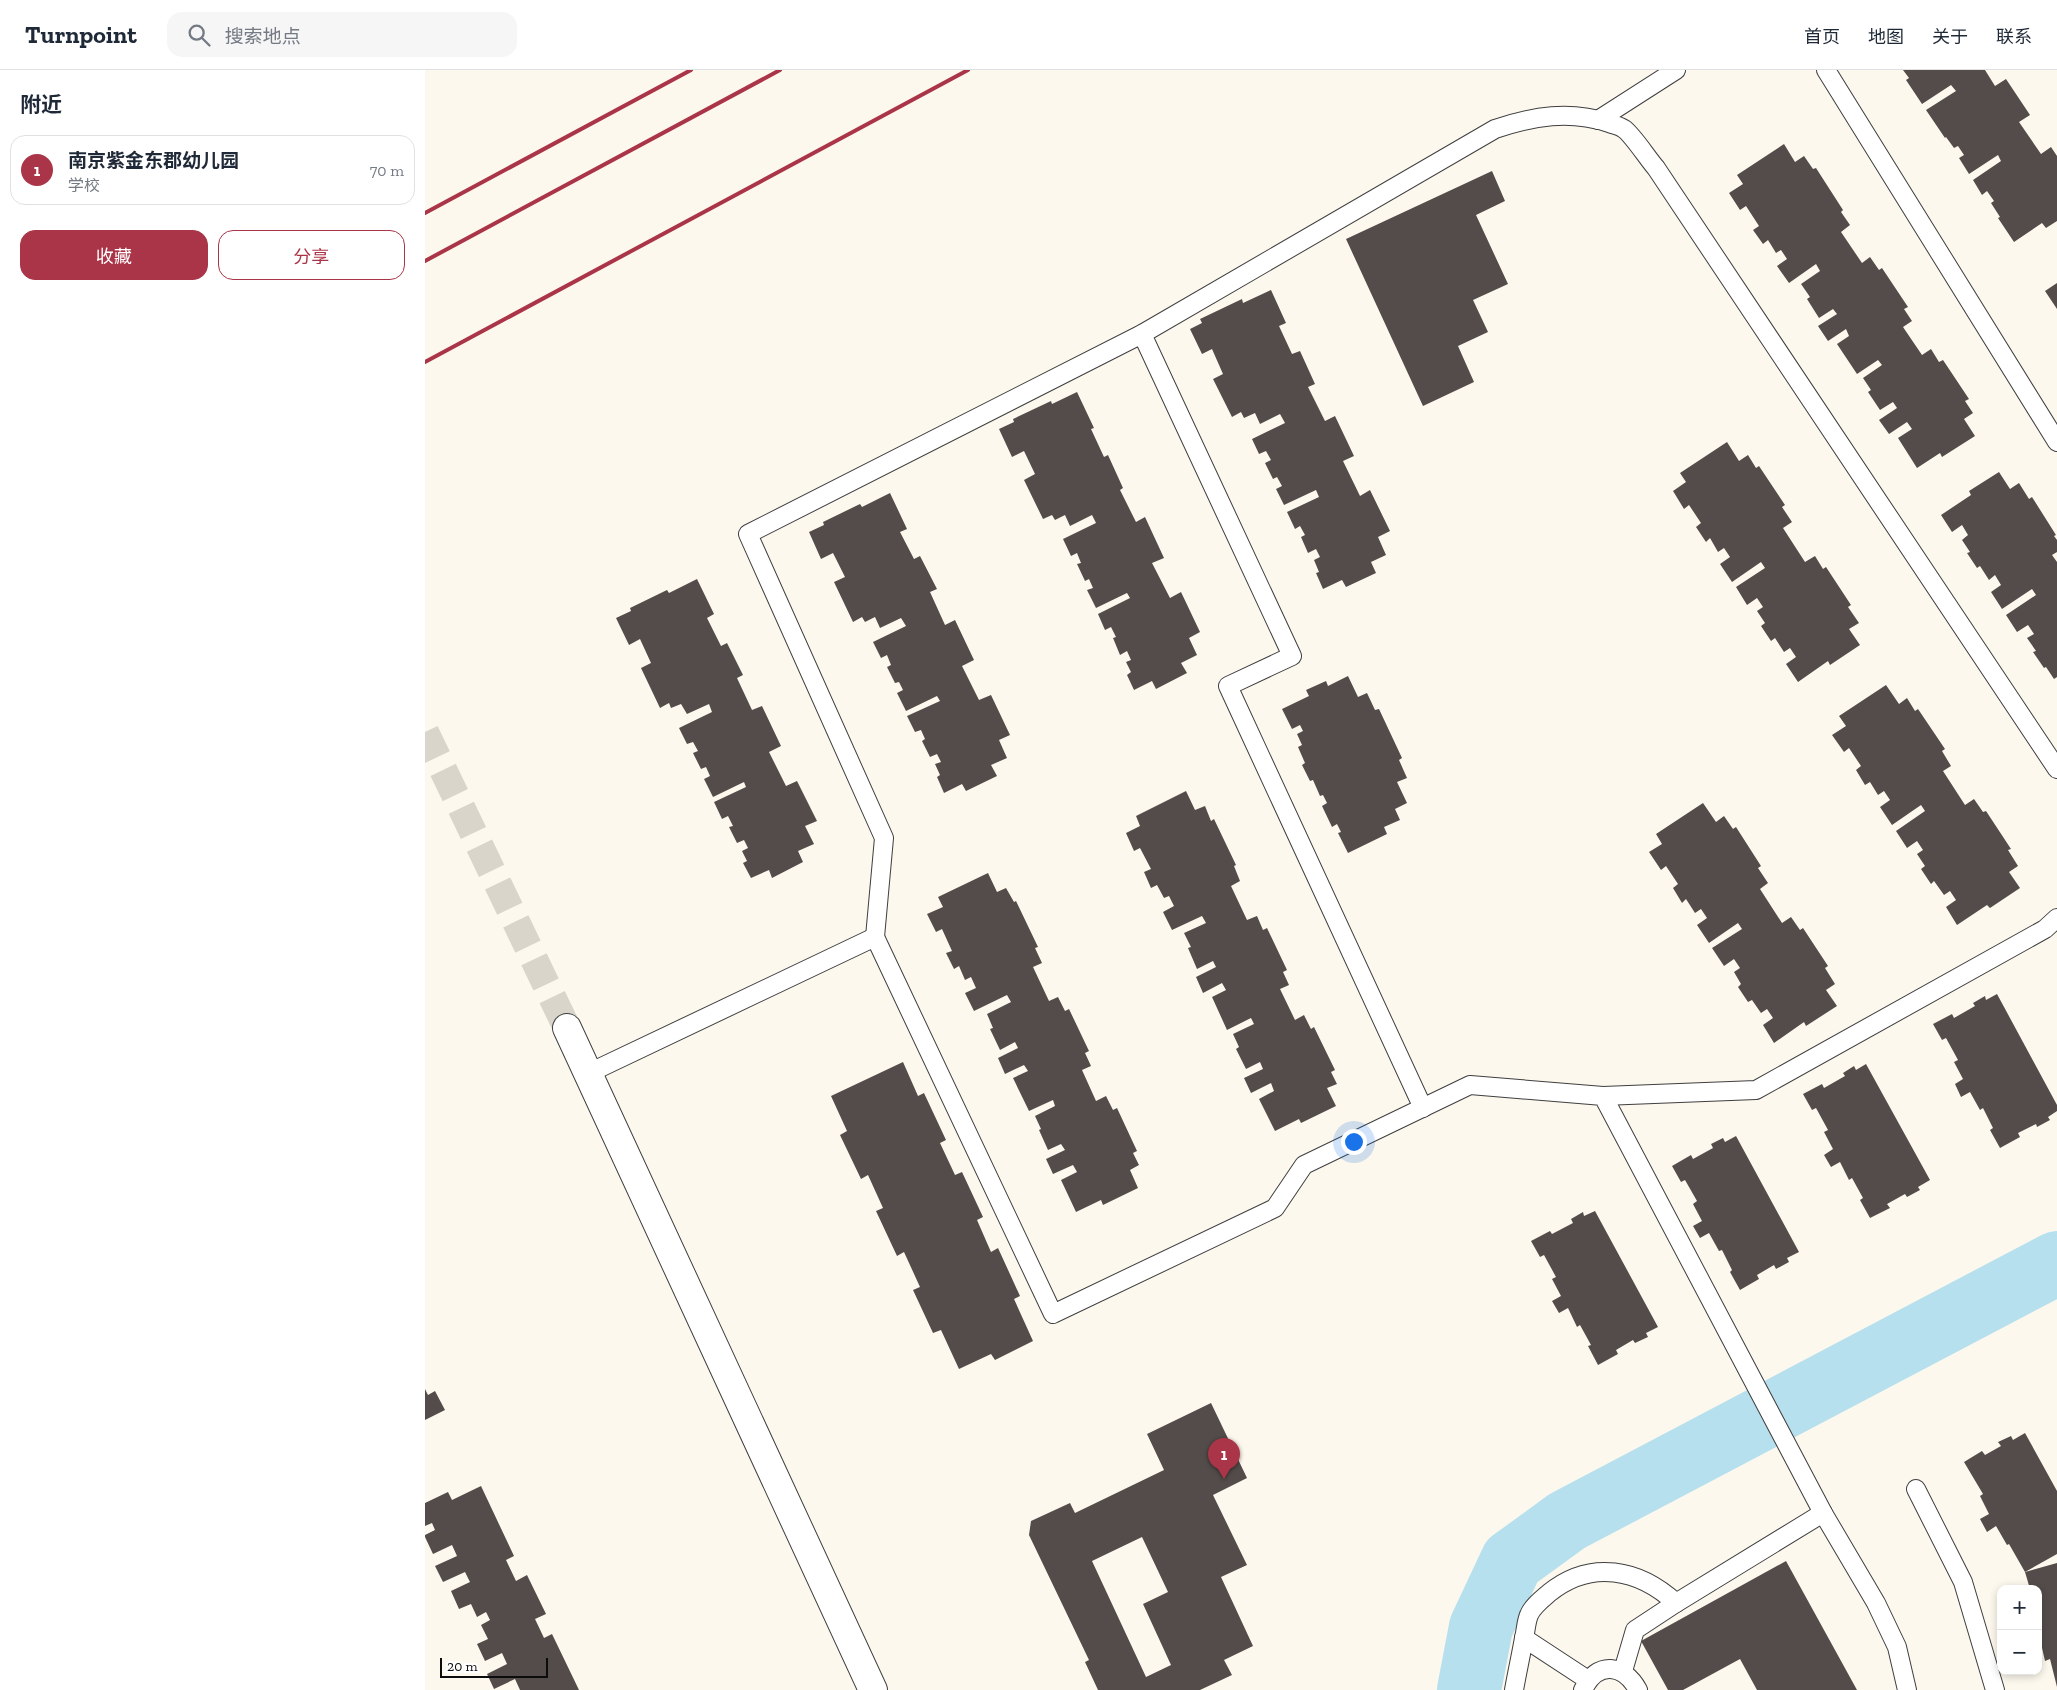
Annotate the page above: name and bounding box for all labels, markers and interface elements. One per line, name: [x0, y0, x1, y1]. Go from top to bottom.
search box: [167, 12, 517, 57]
text: Turnpoint: [25, 20, 137, 49]
icon: search: [185, 21, 213, 49]
text: 搜索地点: [225, 25, 301, 48]
text: 首页: [1804, 26, 1840, 48]
text: 地图: [1868, 26, 1904, 48]
text: 关于: [1932, 26, 1968, 48]
text: 联系: [1996, 26, 2032, 48]
text: 附近: [20, 92, 62, 117]
text: 南京紫金东郡幼儿园: [68, 149, 239, 172]
text: 1: [34, 161, 40, 180]
text: 70 m: [370, 161, 404, 180]
text: 学校: [68, 176, 100, 195]
button: 收藏: [20, 230, 208, 280]
button: 分享: [218, 230, 405, 280]
your location: [1341, 1129, 1367, 1155]
pin: 1: [1208, 1438, 1240, 1479]
map controls: [1997, 1585, 2042, 1675]
button: +: [1997, 1585, 2042, 1630]
button: −: [1997, 1630, 2042, 1675]
scale bar: [440, 1655, 547, 1678]
text: 20 m: [447, 1658, 478, 1675]

